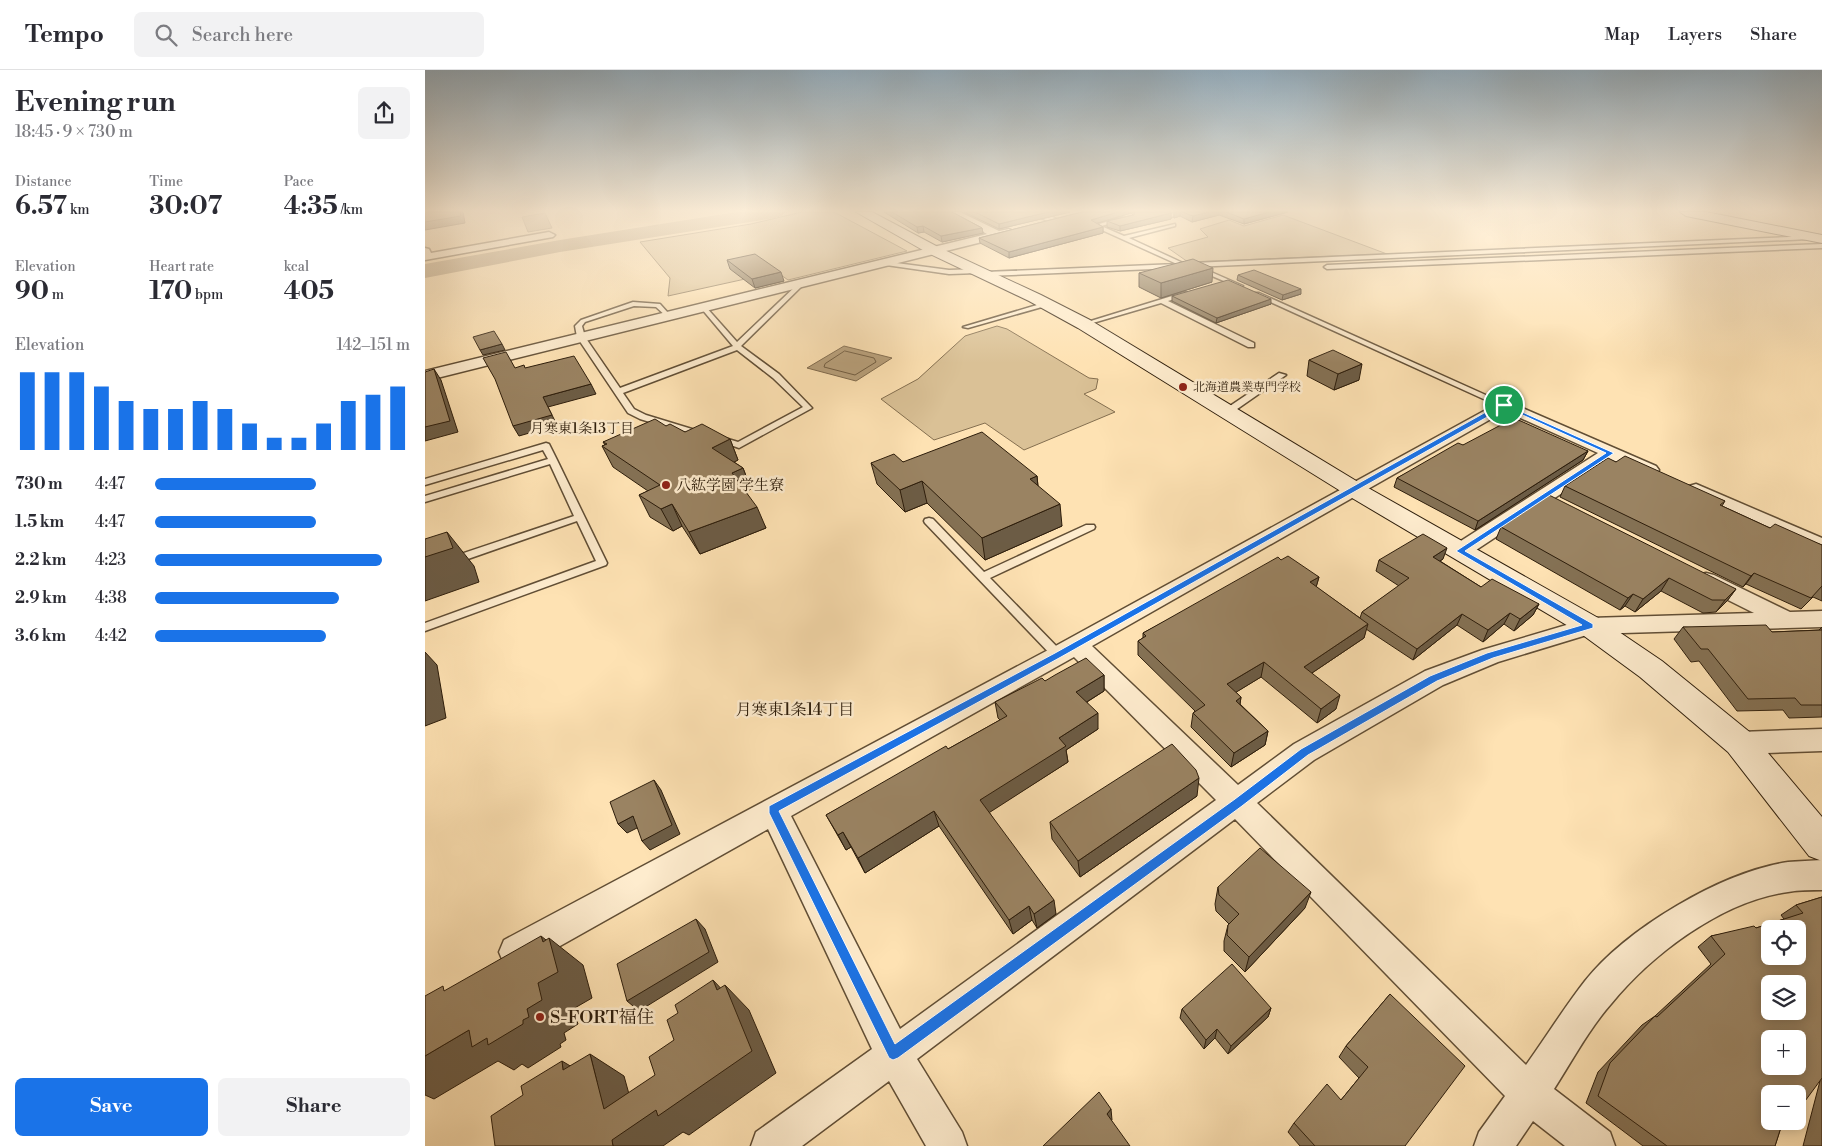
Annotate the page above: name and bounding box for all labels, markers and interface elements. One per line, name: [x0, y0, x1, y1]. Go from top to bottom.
search box: [134, 12, 484, 57]
text: Tempo: [25, 20, 104, 50]
icon: search: [152, 21, 180, 49]
text: Search here: [192, 23, 293, 47]
text: Map: [1605, 23, 1640, 46]
text: Layers: [1668, 23, 1722, 46]
text: Share: [1750, 23, 1797, 46]
text: Evening run: [15, 85, 176, 120]
button: share: [358, 87, 410, 139]
text: 18:45 · 9 × 730 m: [15, 122, 133, 142]
text: Distance: [15, 173, 72, 191]
text: Time: [149, 173, 183, 191]
text: Pace: [284, 173, 314, 191]
text: 6.57: [15, 191, 67, 222]
text: 30:07: [149, 191, 222, 222]
text: 4:35: [284, 191, 338, 222]
text: km: [67, 201, 90, 219]
text: /km: [338, 201, 363, 219]
text: Elevation: [15, 258, 76, 276]
text: Heart rate: [149, 258, 214, 276]
text: kcal: [284, 258, 309, 276]
text: 90: [15, 276, 49, 307]
text: 170: [149, 276, 192, 307]
text: 405: [284, 276, 334, 307]
text: m: [49, 286, 64, 304]
text: bpm: [192, 286, 223, 304]
text: Elevation: [15, 335, 84, 355]
text: 142–151 m: [337, 335, 410, 355]
place label: 北海道農業専門学校: [1193, 380, 1301, 395]
marker: 北海道農業専門学校: [1177, 381, 1189, 393]
pin: [1483, 384, 1525, 426]
icon: arrive: [1490, 391, 1518, 419]
district label: 月寒東1条13丁目: [530, 420, 634, 438]
text: 730 m: [15, 474, 63, 494]
text: 4:47: [95, 474, 125, 494]
place label: 八紘学園 学生寮: [676, 476, 784, 495]
marker: 八紘学園 学生寮: [660, 479, 672, 491]
text: 1.5 km: [15, 512, 64, 532]
text: 4:47: [95, 512, 125, 532]
text: 2.2 km: [15, 550, 66, 570]
text: 4:23: [95, 550, 126, 570]
text: 2.9 km: [15, 588, 66, 608]
text: 4:38: [95, 588, 127, 608]
text: 3.6 km: [15, 626, 66, 646]
text: 4:42: [95, 626, 127, 646]
district label: 月寒東1条14丁目: [736, 700, 854, 720]
map controls: [1761, 920, 1806, 1130]
button: locate: [1761, 920, 1806, 965]
button: layers: [1761, 975, 1806, 1020]
place label: S-FORT福住: [550, 1006, 654, 1029]
marker: S-FORT福住: [534, 1011, 546, 1023]
button: +: [1761, 1030, 1806, 1075]
button: Save: [15, 1078, 208, 1136]
button: Share: [218, 1078, 410, 1136]
button: −: [1761, 1085, 1806, 1130]

